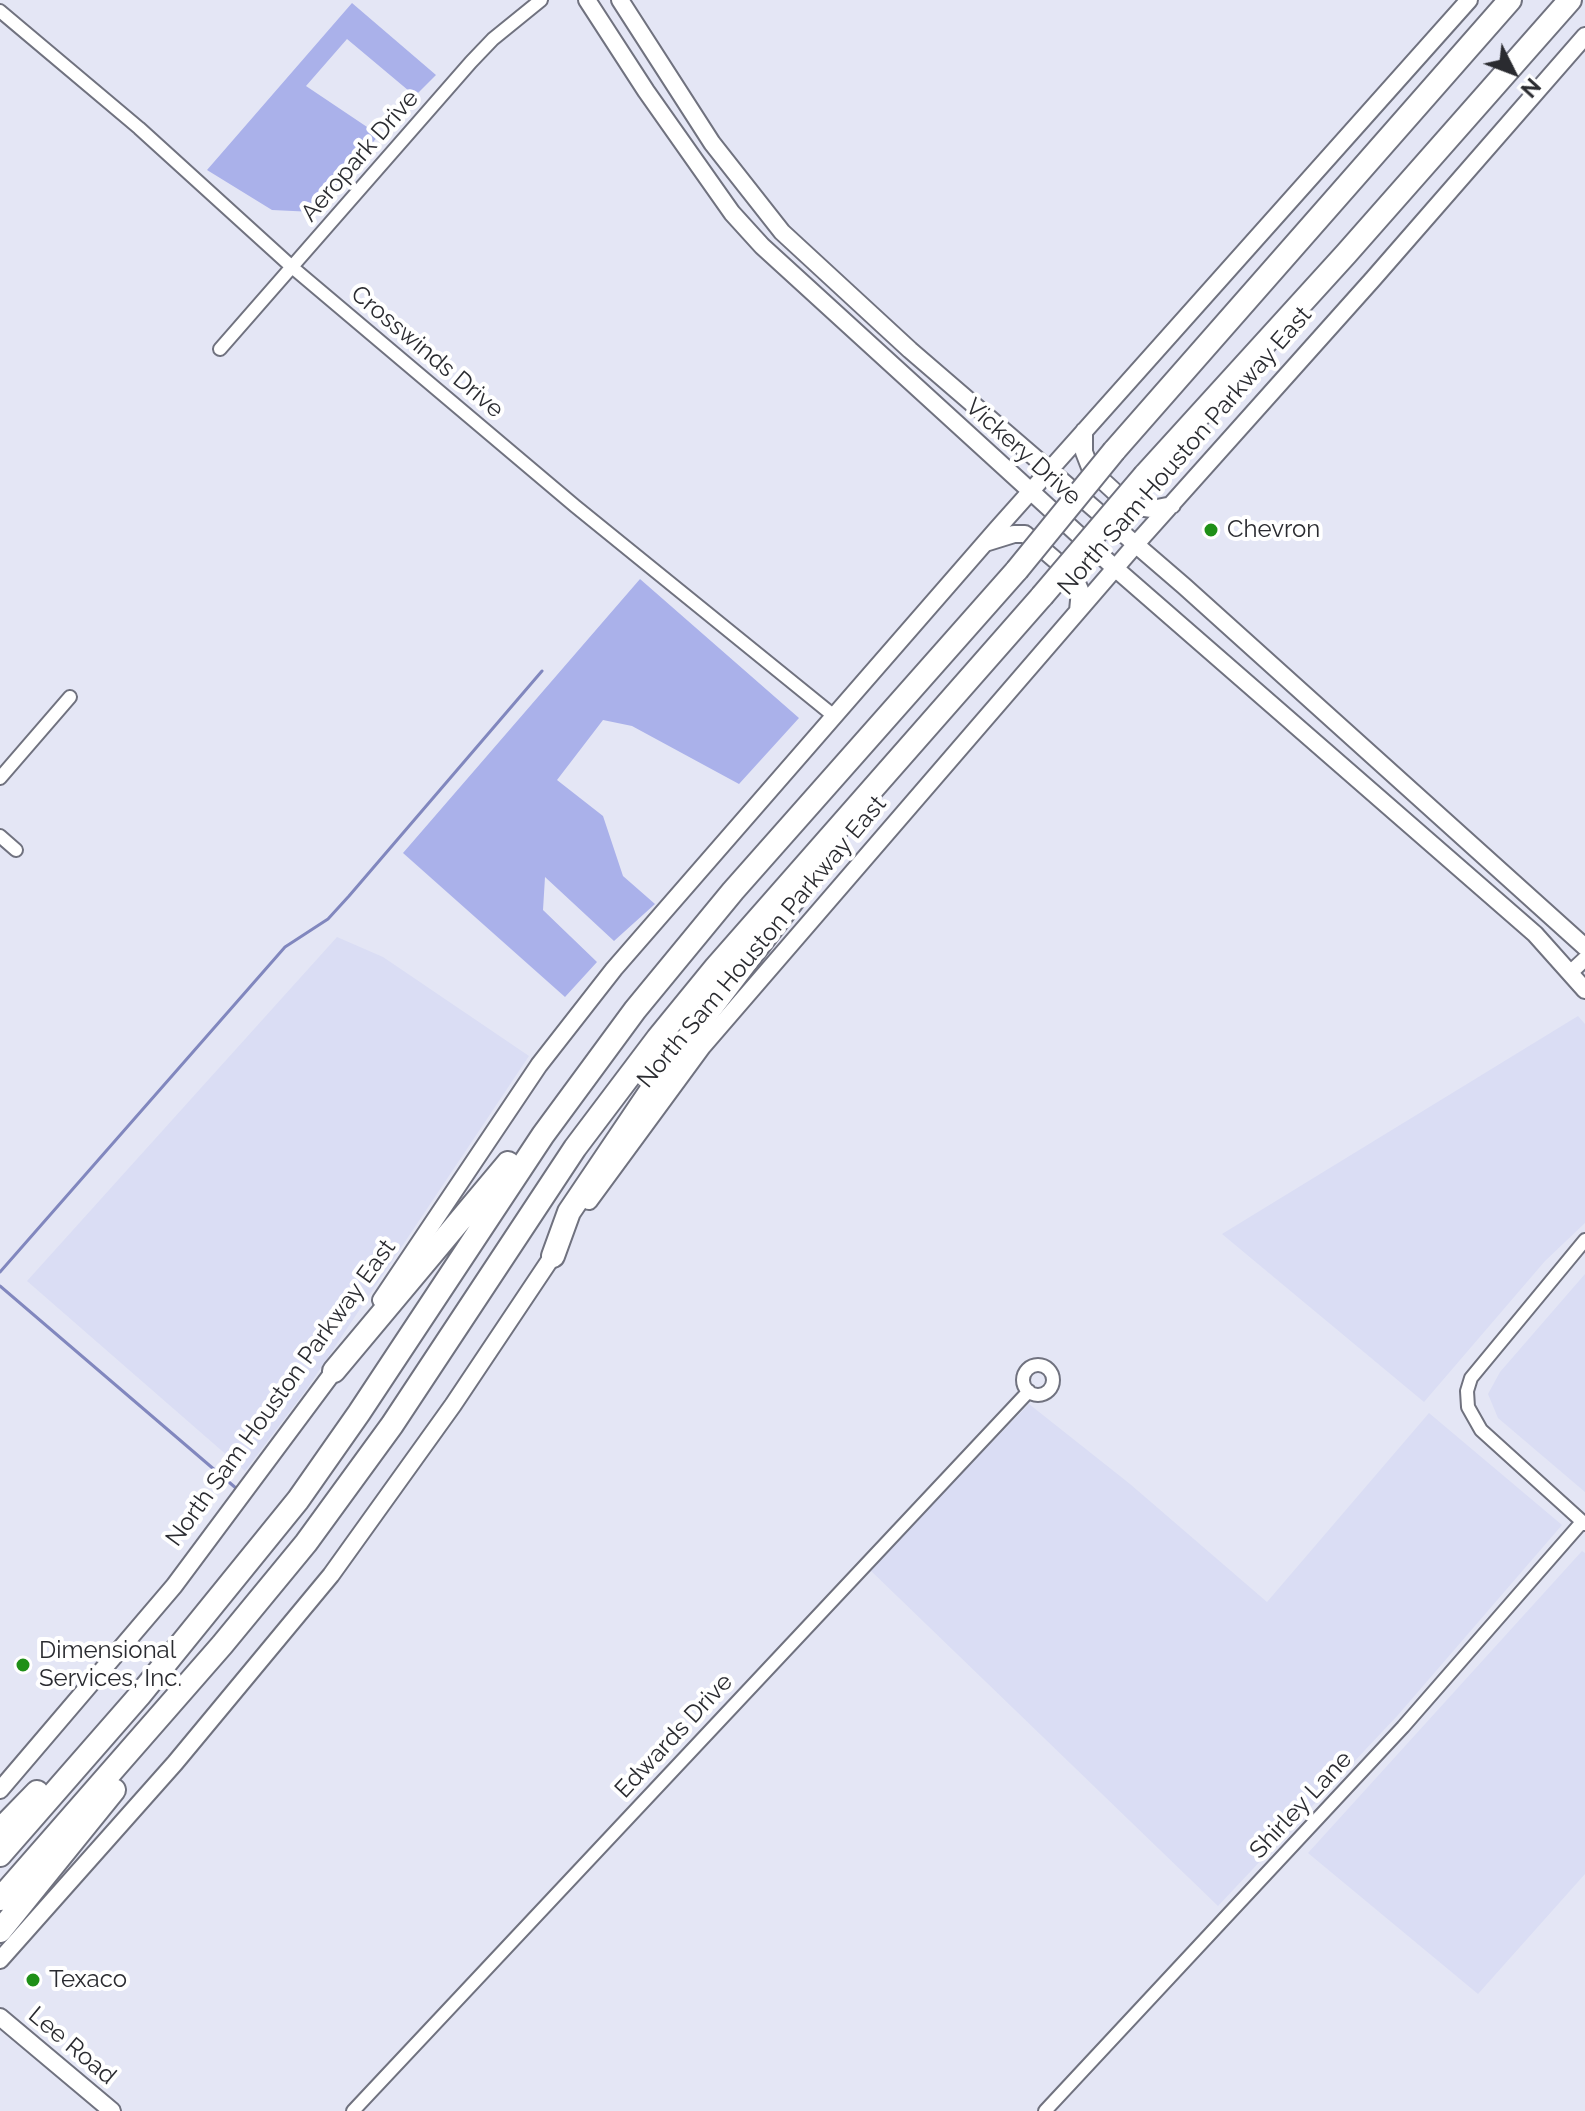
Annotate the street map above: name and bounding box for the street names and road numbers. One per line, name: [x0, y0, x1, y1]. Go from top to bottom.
street label: Aeropark Drive: [295, 84, 425, 228]
street label: Crosswinds Drive: [345, 280, 509, 424]
street label: North Sam Houston Parkway East: [1052, 301, 1318, 601]
street label: Vickery Drive: [959, 393, 1087, 511]
street label: North Sam Houston Parkway East: [631, 790, 893, 1094]
street label: North Sam Houston Parkway East: [160, 1234, 402, 1552]
street label: Edwards Drive: [609, 1668, 739, 1804]
street label: Shirley Lane: [1244, 1745, 1358, 1865]
street label: Lee Road: [22, 2001, 122, 2091]

